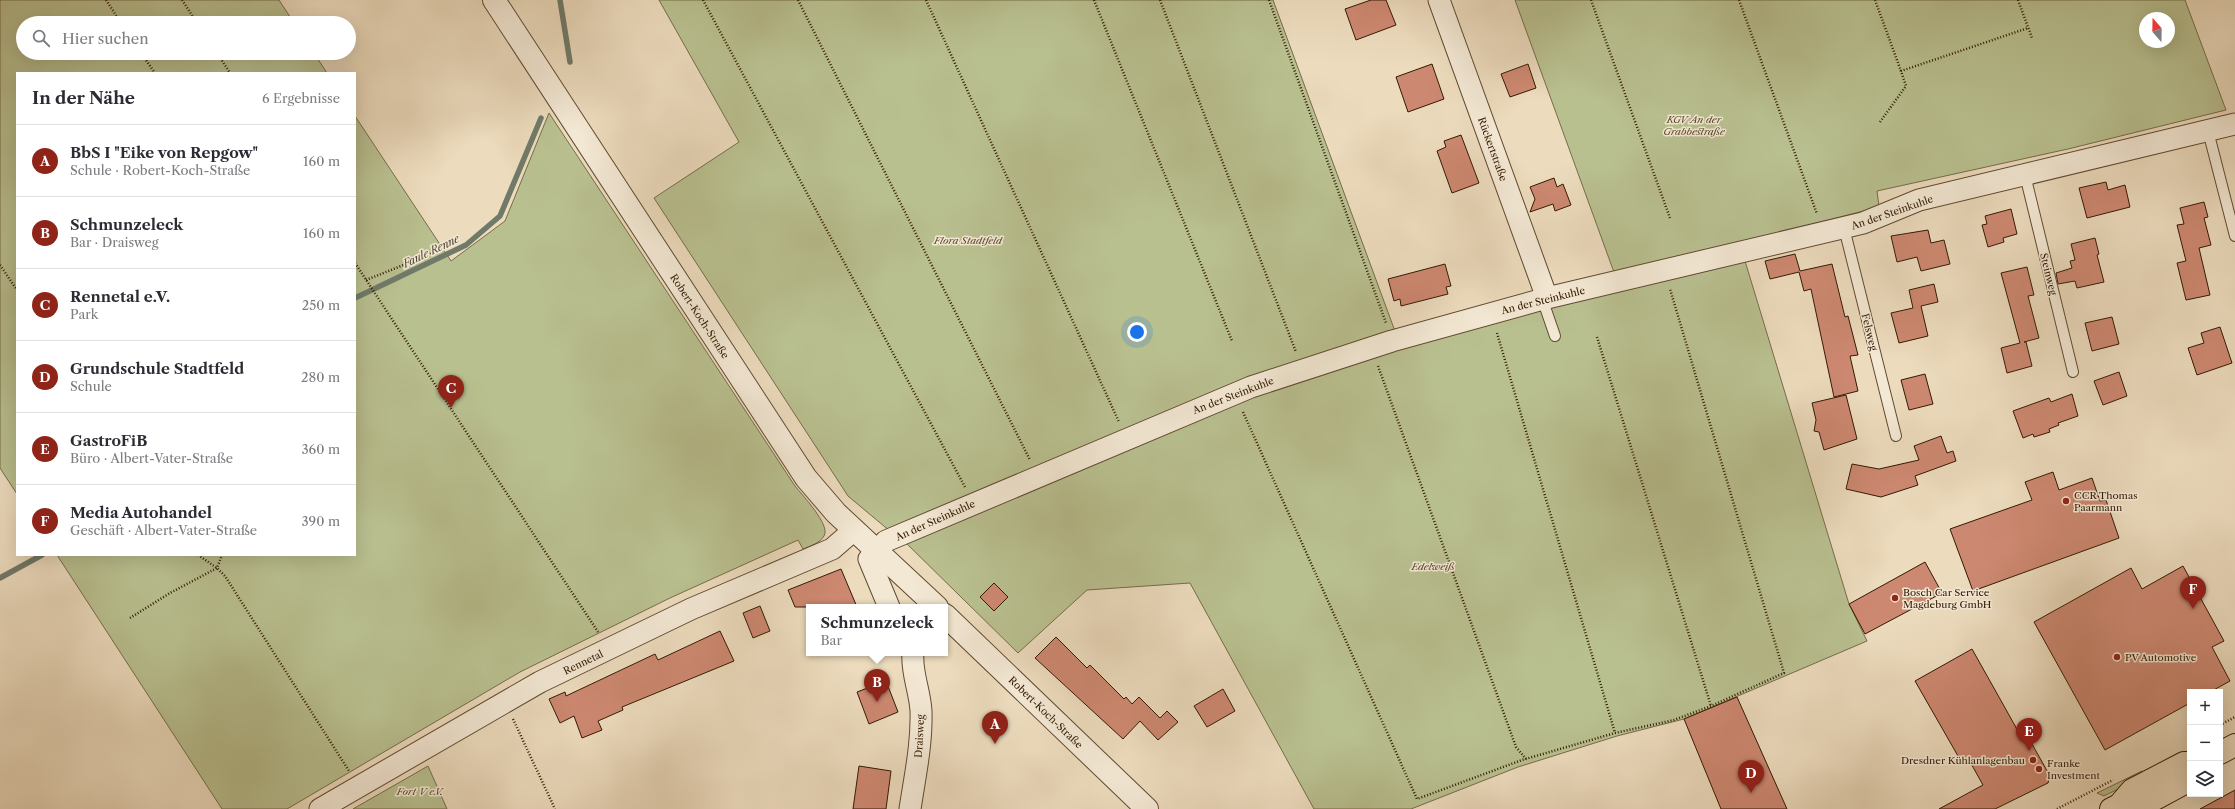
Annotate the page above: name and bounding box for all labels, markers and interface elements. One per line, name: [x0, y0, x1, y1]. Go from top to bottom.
north arrow: [2139, 12, 2175, 48]
search box: [16, 16, 356, 60]
icon: search: [30, 27, 52, 49]
text: Hier suchen: [62, 29, 149, 48]
text: In der Nähe: [32, 88, 135, 108]
text: 6 Ergebnisse: [262, 90, 340, 106]
park label: KGV An der Grabbestraße: [1663, 113, 1726, 138]
street label: Rückertstraße: [1475, 115, 1510, 183]
text: BbS I "Eike von Repgow": [70, 143, 258, 162]
text: A: [40, 153, 50, 169]
text: 160 m: [303, 153, 340, 169]
text: Schule · Robert-Koch-Straße: [70, 162, 250, 178]
street label: An der Steinkuhle: [1848, 192, 1935, 233]
text: Schmunzeleck: [70, 215, 183, 234]
text: B: [40, 225, 50, 241]
text: 160 m: [303, 225, 340, 241]
water label: Faule Renne: [399, 231, 462, 271]
text: Bar · Draisweg: [70, 234, 159, 250]
park label: Flora Stadtfeld: [933, 234, 1003, 247]
street label: Steinweg: [2037, 252, 2060, 297]
street label: Robert-Koch-Straße: [667, 271, 732, 361]
street label: An der Steinkuhle: [1499, 284, 1587, 317]
text: Rennetal e.V.: [70, 287, 170, 306]
text: C: [40, 297, 50, 313]
text: 250 m: [302, 297, 340, 313]
text: Park: [70, 306, 98, 322]
street label: Felsweg: [1859, 312, 1881, 353]
your location: [1127, 322, 1147, 342]
text: Grundschule Stadtfeld: [70, 359, 244, 378]
text: D: [39, 369, 51, 385]
text: 280 m: [301, 369, 340, 385]
street label: An der Steinkuhle: [1190, 374, 1276, 417]
pin: C: [438, 375, 464, 408]
text: Schule: [70, 378, 112, 394]
text: GastroFiB: [70, 431, 147, 450]
text: E: [40, 441, 50, 457]
text: 360 m: [301, 441, 340, 457]
text: Büro · Albert-Vater-Straße: [70, 450, 233, 466]
place label: CCR Thomas Paarmann: [2074, 489, 2138, 514]
marker: CCR Thomas Paarmann: [2061, 496, 2071, 506]
street label: An der Steinkuhle: [892, 497, 977, 544]
text: Media Autohandel: [70, 503, 212, 522]
text: F: [41, 513, 49, 529]
text: 390 m: [301, 513, 340, 529]
text: Geschäft · Albert-Vater-Straße: [70, 522, 257, 538]
park label: Edelweiß: [1410, 560, 1455, 573]
pin: F: [2180, 576, 2206, 609]
place label: Bosch Car Service Magdeburg GmbH: [1903, 586, 1992, 611]
marker: Bosch Car Service Magdeburg GmbH: [1890, 593, 1900, 603]
popup: [806, 604, 948, 656]
text: Schmunzeleck: [820, 613, 934, 632]
text: Bar: [820, 632, 842, 648]
street label: Rennetal: [561, 647, 605, 678]
place label: PV Automotive: [2125, 651, 2197, 664]
marker: PV Automotive: [2112, 652, 2122, 662]
pin: B: [864, 669, 890, 702]
street label: Robert-Koch-Straße: [1006, 674, 1086, 751]
map controls: [2187, 689, 2223, 797]
button: +: [2187, 689, 2223, 725]
pin: A: [982, 711, 1008, 744]
street label: Draisweg: [912, 713, 927, 758]
pin: E: [2016, 718, 2042, 751]
button: −: [2187, 725, 2223, 761]
place label: Dresdner Kühlanlagenbau: [1901, 754, 2025, 767]
marker: Dresdner Kühlanlagenbau: [2028, 755, 2038, 765]
place label: Franke Investment: [2047, 757, 2101, 782]
pin: D: [1738, 760, 1764, 793]
button: layers: [2187, 761, 2223, 797]
marker: Franke Investment: [2034, 764, 2044, 774]
park label: Fort V e.V.: [396, 785, 445, 798]

